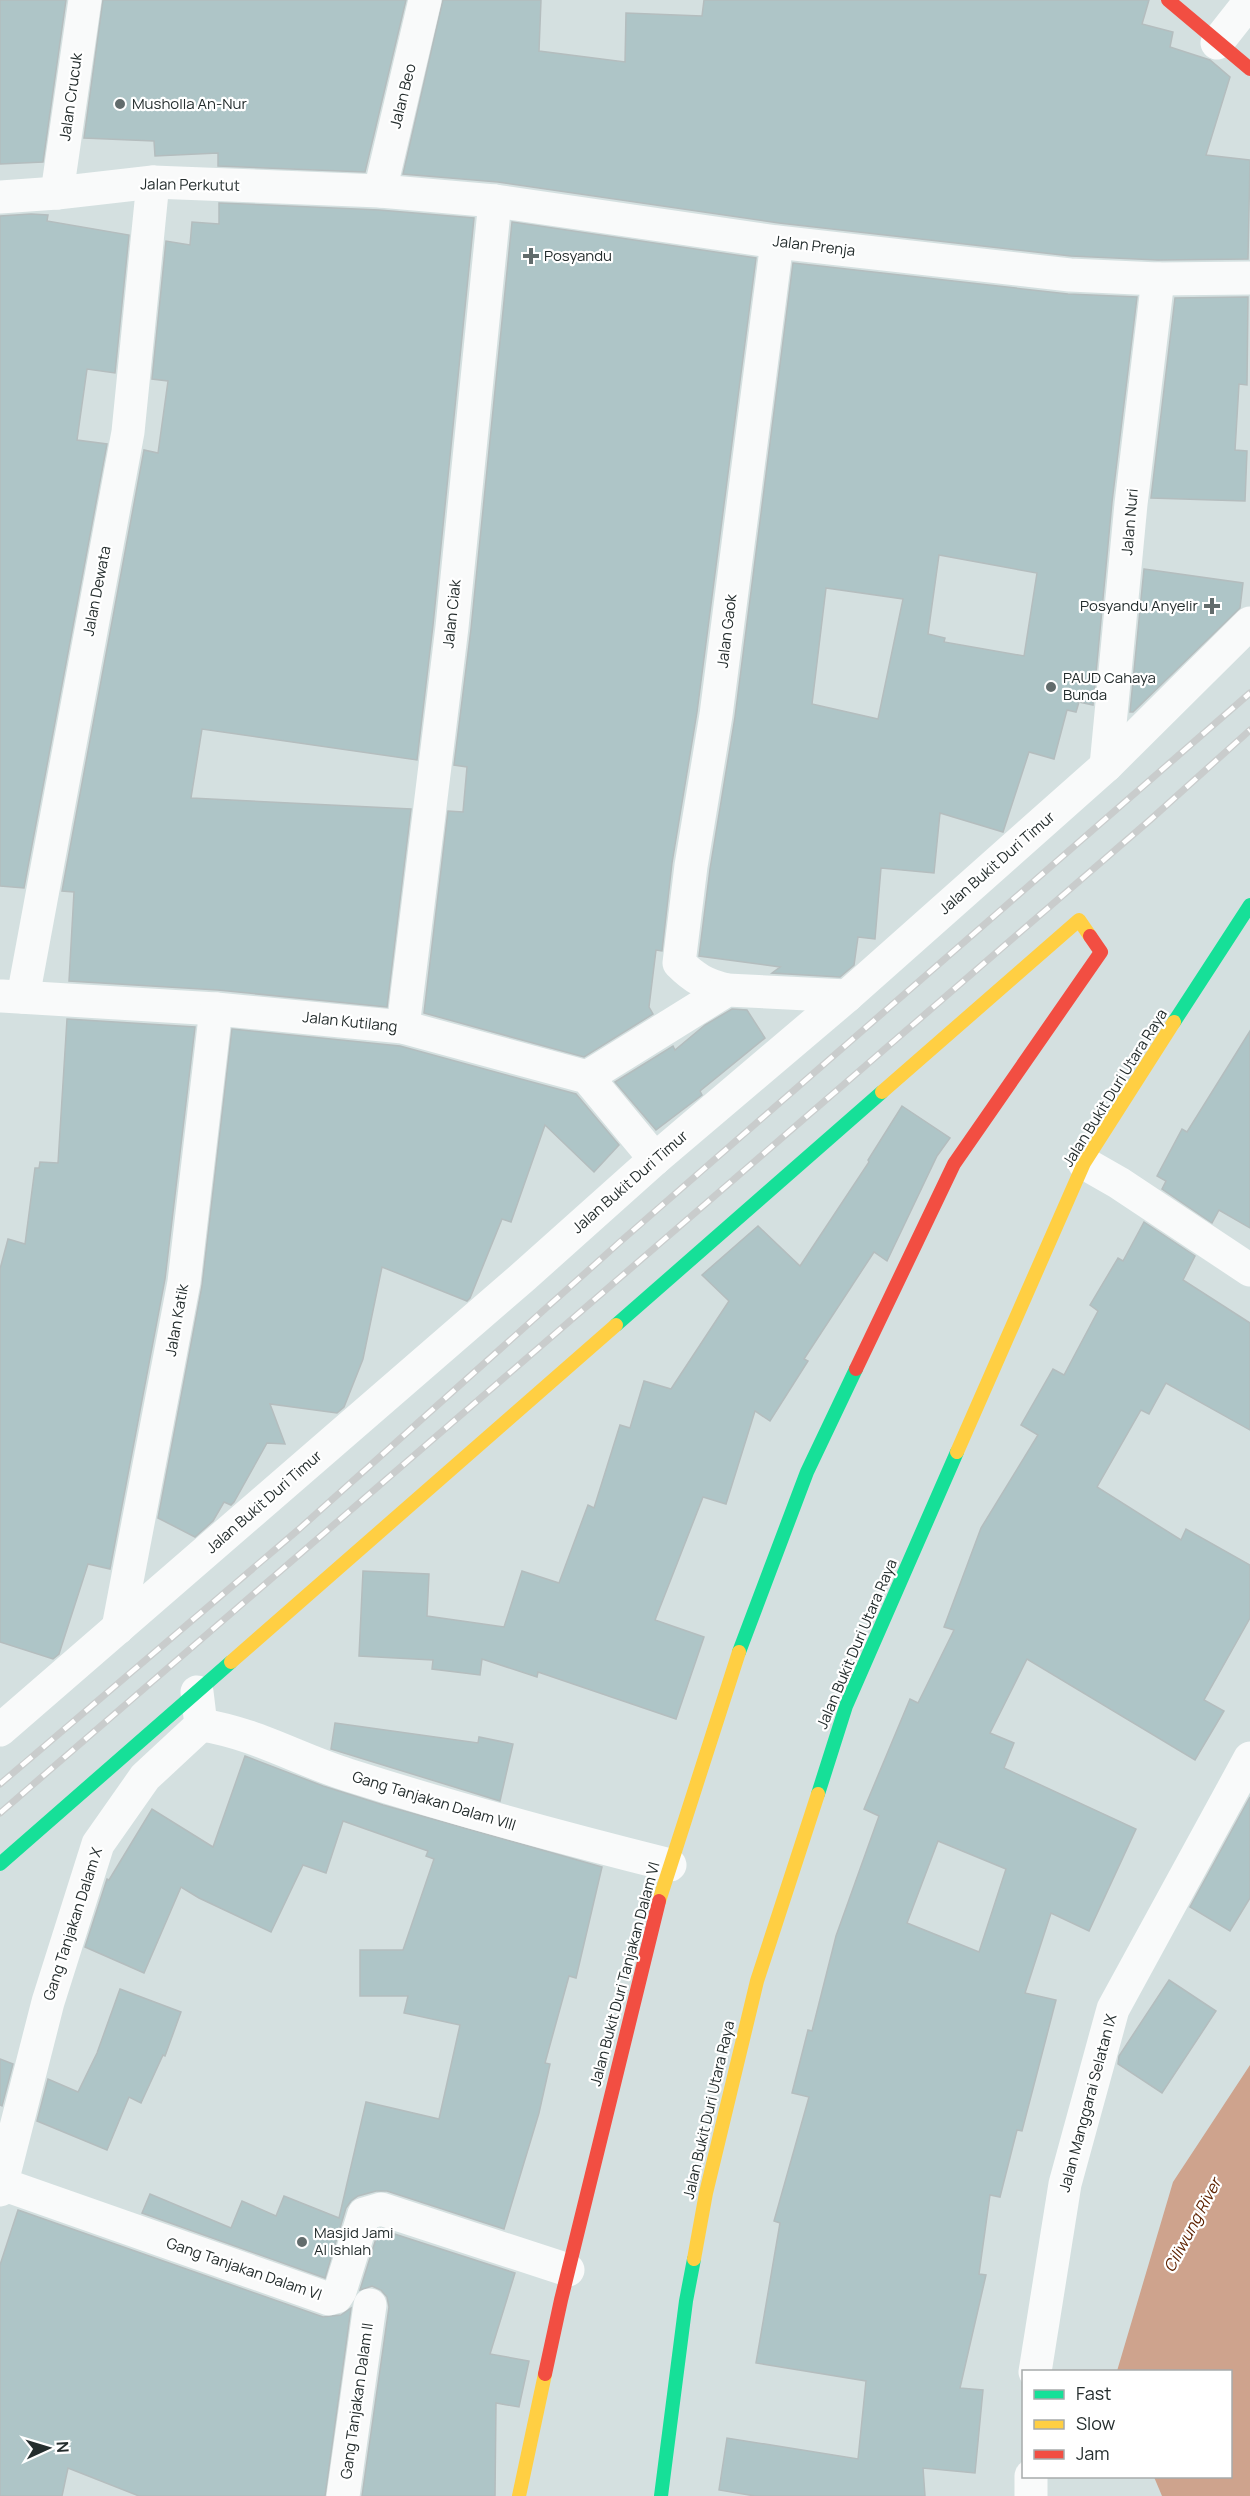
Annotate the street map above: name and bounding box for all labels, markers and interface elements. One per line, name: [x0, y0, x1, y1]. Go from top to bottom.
street label: Jalan Crucuk: [54, 51, 87, 142]
street label: Jalan Beo: [384, 61, 421, 130]
place label: Musholla An-Nur: [132, 93, 247, 114]
marker: Musholla An-Nur: [113, 97, 127, 111]
street label: Jalan Perkutut: [140, 173, 240, 196]
street label: Jalan Prenja: [772, 230, 856, 261]
place label: Posyandu: [544, 245, 612, 266]
marker: Posyandu: [522, 247, 540, 265]
street label: Jalan Nuri: [1116, 488, 1143, 556]
street label: Jalan Dewata: [77, 544, 116, 638]
street label: Jalan Ciak: [437, 578, 466, 649]
street label: Jalan Gaok: [712, 592, 742, 669]
place label: Posyandu Anyelir: [1080, 595, 1199, 616]
marker: Posyandu Anyelir: [1203, 597, 1221, 615]
place label: PAUD Cahaya Bunda: [1063, 667, 1156, 705]
marker: PAUD Cahaya Bunda: [1044, 680, 1058, 694]
street label: Jalan Bukit Duri Timur: [934, 806, 1060, 919]
street label: Jalan Bukit Duri Utara Raya: [1057, 1005, 1172, 1171]
street label: Jalan Kutilang: [301, 1006, 399, 1037]
street label: Jalan Bukit Duri Timur: [567, 1125, 693, 1238]
street label: Jalan Katik: [160, 1281, 193, 1358]
street label: Jalan Bukit Duri Timur: [201, 1445, 327, 1558]
street label: Jalan Bukit Duri Utara Raya: [811, 1556, 902, 1732]
street label: Gang Tanjakan Dalam VIII: [350, 1766, 519, 1835]
street label: Gang Tanjakan Dalam X: [38, 1845, 107, 2003]
street label: Jalan Bukit Duri Tanjakan Dalam VI: [584, 1859, 665, 2088]
street label: Jalan Manggarai Selatan IX: [1054, 2011, 1121, 2194]
street label: Jalan Bukit Duri Utara Raya: [678, 2019, 739, 2201]
water label: Ciliwung River: [1158, 2172, 1227, 2276]
place label: Masjid Jami Al Ishlah: [314, 2222, 393, 2260]
street label: Gang Tanjakan Dalam VI: [164, 2232, 325, 2305]
marker: Masjid Jami Al Ishlah: [295, 2235, 309, 2249]
street label: Gang Tanjakan Dalam II: [335, 2321, 378, 2480]
legend: [1022, 2370, 1232, 2478]
text: Fast: [1076, 2381, 1111, 2405]
text: Slow: [1076, 2411, 1116, 2435]
north arrow: [18, 2418, 78, 2478]
text: N: [52, 2440, 74, 2453]
text: Jam: [1076, 2441, 1110, 2465]

